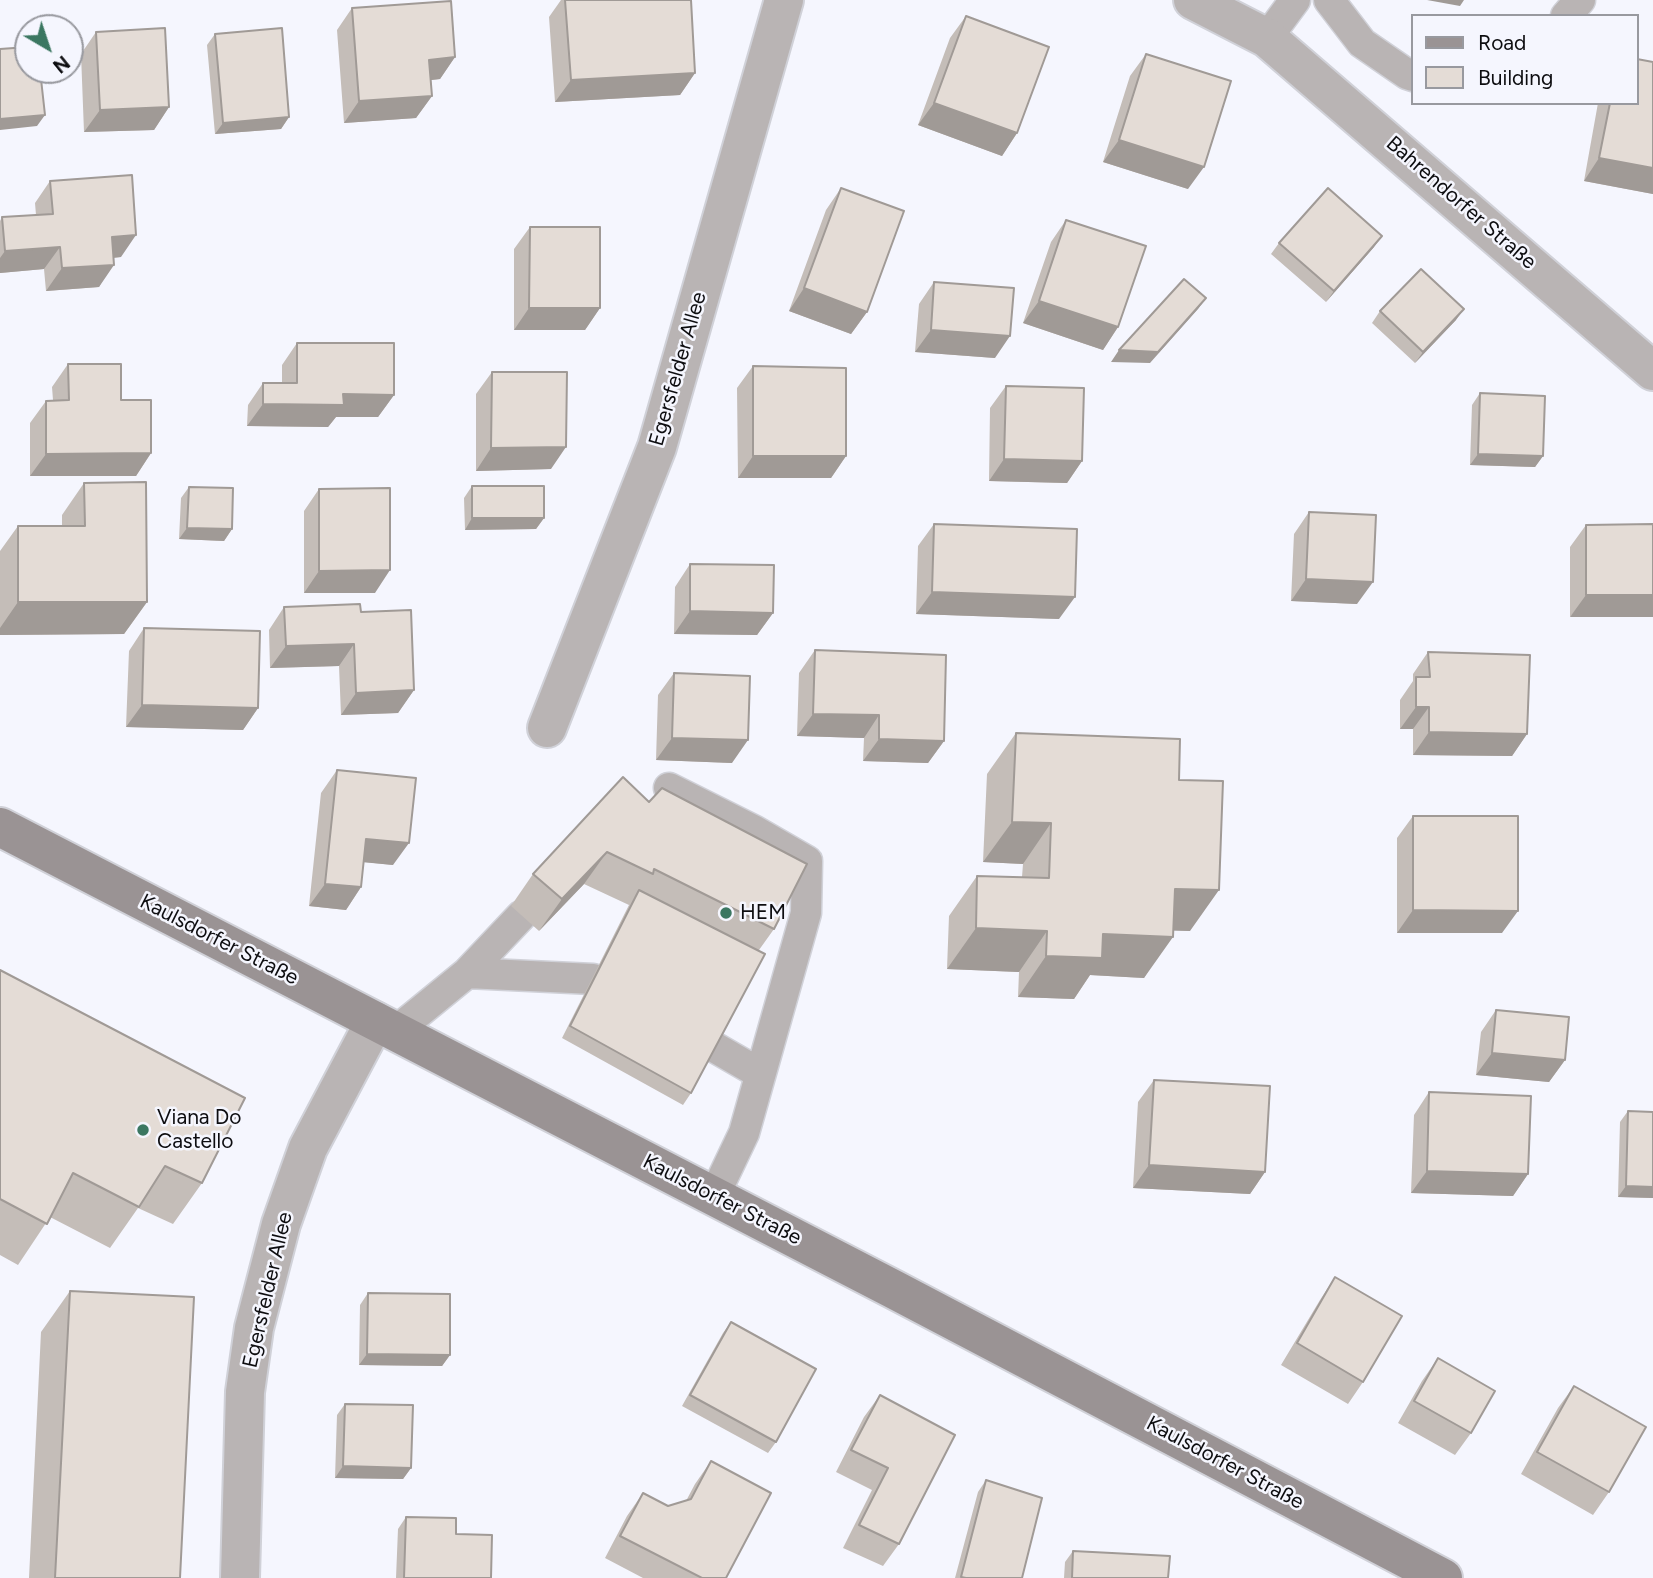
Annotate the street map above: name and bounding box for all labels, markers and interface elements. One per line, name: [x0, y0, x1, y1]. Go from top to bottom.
north arrow: [14, 14, 84, 84]
legend: [1412, 14, 1639, 105]
text: Road: [1478, 30, 1526, 55]
text: N: [48, 51, 74, 78]
text: Building: [1478, 65, 1553, 90]
street label: Bahrendorfer Straße: [1381, 131, 1541, 275]
street label: Egersfelder Allee: [644, 289, 712, 449]
street label: Kaulsdorfer Straße: [136, 889, 302, 991]
place label: HEM: [740, 900, 786, 926]
marker: HEM: [718, 905, 734, 921]
place label: Viana Do Castello: [157, 1105, 241, 1155]
marker: Viana Do Castello: [135, 1122, 151, 1138]
street label: Kaulsdorfer Straße: [639, 1149, 805, 1251]
street label: Egersfelder Allee: [238, 1210, 298, 1370]
street label: Kaulsdorfer Straße: [1142, 1411, 1308, 1515]

